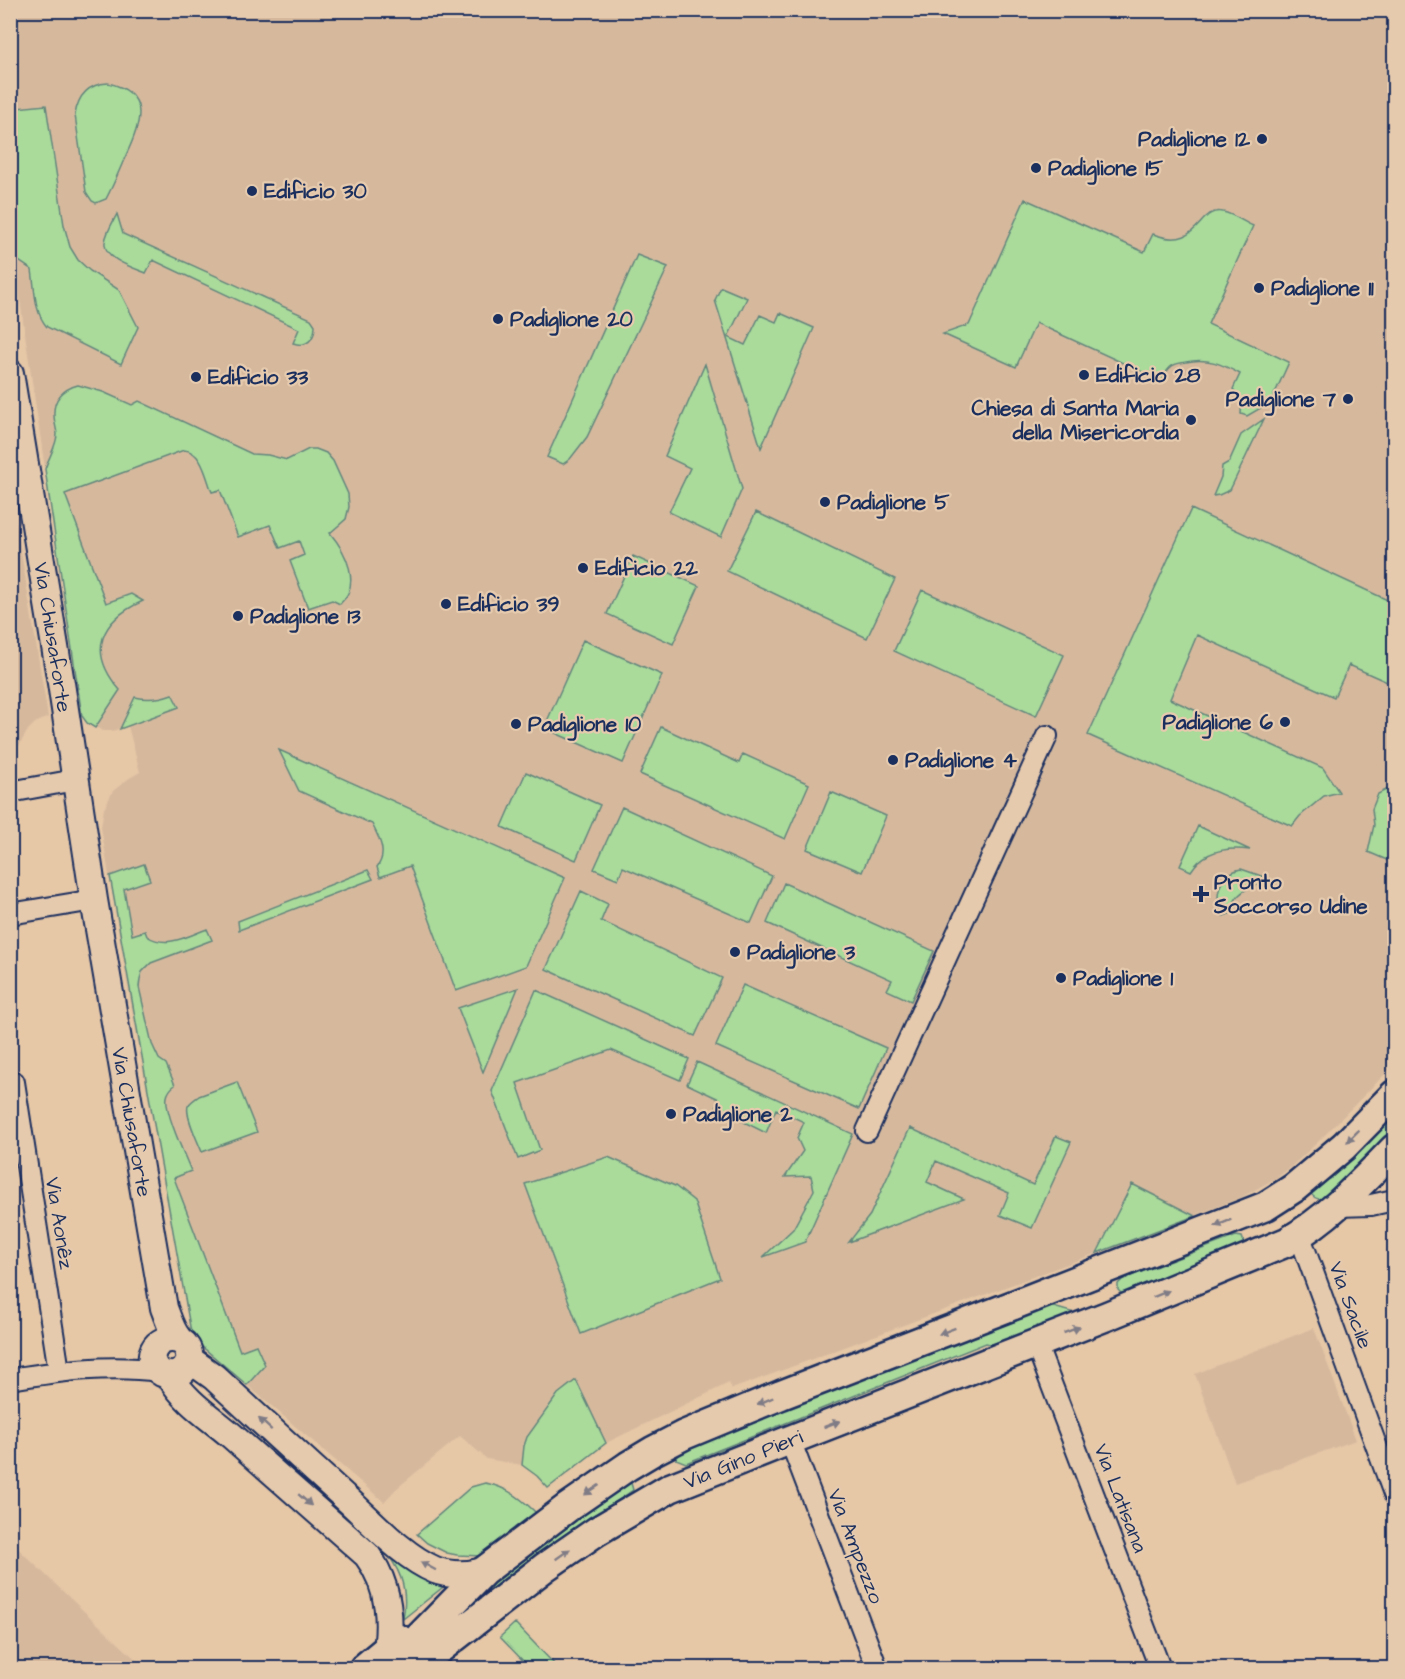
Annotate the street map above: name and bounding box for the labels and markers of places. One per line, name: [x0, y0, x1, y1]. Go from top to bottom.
place label: Padiglione 12: [1138, 125, 1251, 156]
marker: Padiglione 12: [1255, 132, 1269, 146]
place label: Padiglione 15: [1048, 154, 1164, 185]
marker: Padiglione 15: [1029, 161, 1043, 175]
place label: Edificio 30: [264, 177, 367, 206]
marker: Edificio 30: [245, 184, 259, 198]
place label: Padiglione 11: [1271, 274, 1374, 305]
marker: Padiglione 11: [1252, 281, 1266, 295]
place label: Padiglione 20: [510, 305, 633, 336]
marker: Padiglione 20: [491, 312, 505, 326]
place label: Edificio 28: [1096, 361, 1201, 390]
place label: Edificio 33: [208, 363, 308, 392]
marker: Edificio 28: [1077, 368, 1091, 382]
marker: Edificio 33: [189, 370, 203, 384]
place label: Padiglione 7: [1226, 385, 1336, 416]
marker: Padiglione 7: [1341, 392, 1355, 406]
place label: Chiesa di Santa Maria della Misericordia: [971, 394, 1179, 447]
marker: Chiesa di Santa Maria della Misericordia: [1184, 413, 1198, 427]
place label: Padiglione 5: [837, 488, 950, 519]
marker: Padiglione 5: [818, 495, 832, 509]
place label: Edificio 22: [595, 554, 699, 583]
marker: Edificio 22: [576, 561, 590, 575]
place label: Edificio 39: [458, 590, 559, 619]
marker: Edificio 39: [439, 597, 453, 611]
place label: Padiglione 13: [250, 602, 361, 633]
marker: Padiglione 13: [231, 609, 245, 623]
place label: Padiglione 6: [1162, 708, 1274, 739]
place label: Padiglione 10: [528, 710, 641, 741]
marker: Padiglione 6: [1278, 715, 1292, 729]
marker: Padiglione 10: [509, 717, 523, 731]
place label: Padiglione 4: [905, 746, 1017, 777]
marker: Padiglione 4: [886, 753, 900, 767]
place label: Pronto Soccorso Udine: [1213, 868, 1368, 921]
marker: Pronto Soccorso Udine: [1192, 885, 1210, 903]
place label: Padiglione 3: [747, 938, 855, 969]
marker: Padiglione 3: [728, 945, 742, 959]
place label: Padiglione 1: [1073, 964, 1173, 995]
marker: Padiglione 1: [1054, 971, 1068, 985]
place label: Padiglione 2: [683, 1100, 793, 1131]
marker: Padiglione 2: [664, 1107, 678, 1121]

